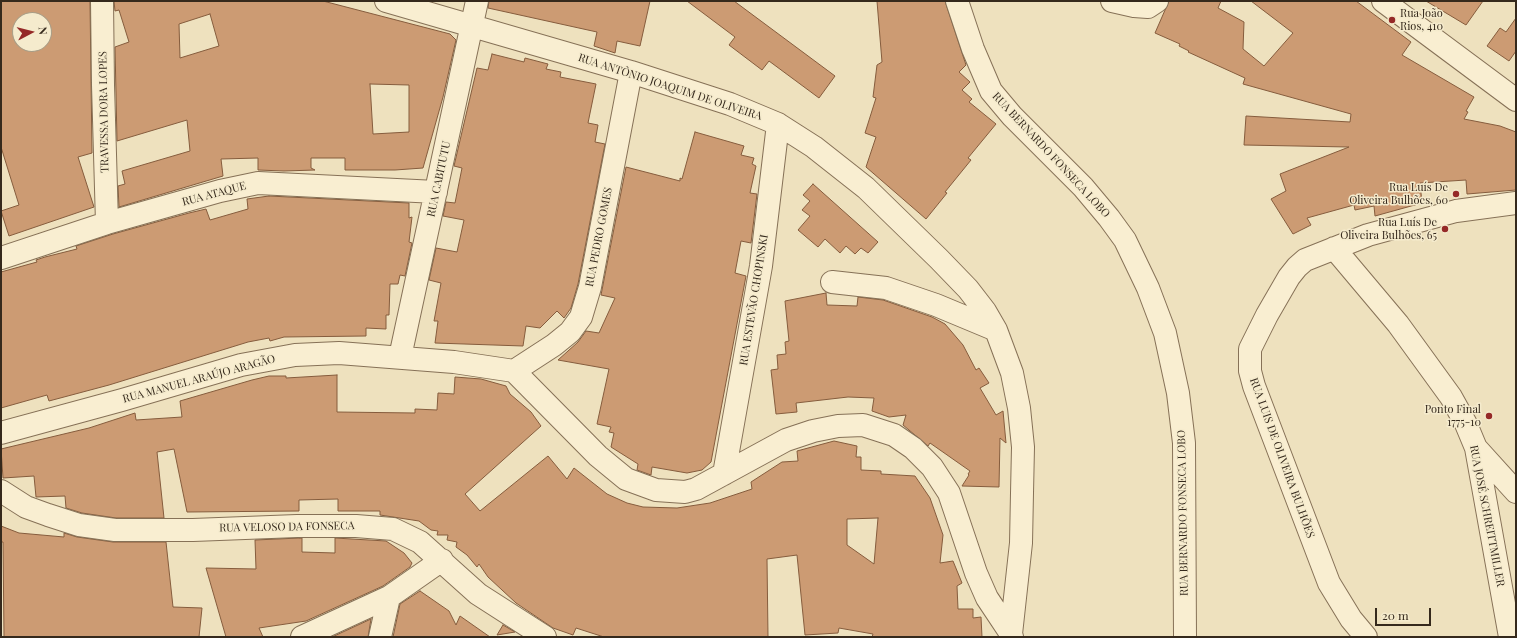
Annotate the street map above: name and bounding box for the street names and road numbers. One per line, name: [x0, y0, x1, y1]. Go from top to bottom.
street label: TRAVESSA DORA LOPES: [96, 51, 112, 173]
street label: RUA ANTÔNIO JOAQUIM DE OLIVEIRA: [576, 51, 764, 123]
street label: RUA BERNARDO FONSECA LOBO: [989, 90, 1113, 220]
street label: RUA CABITUTU: [425, 140, 453, 218]
street label: RUA ATAQUE: [181, 179, 247, 209]
street label: RUA PEDRO GOMES: [583, 186, 615, 288]
street label: RUA ESTEVÃO CHOPINSKI: [737, 233, 771, 367]
street label: RUA MANUEL ARAÚJO ARAGÃO: [121, 352, 277, 406]
street label: RUA LUIS DE OLIVEIRA BULHÕES: [1247, 376, 1317, 540]
street label: RUA BERNARDO FONSECA LOBO: [1175, 430, 1191, 596]
street label: RUA JOSÉ SCHREITTMILLER: [1467, 444, 1507, 588]
street label: RUA VELOSO DA FONSECA: [219, 519, 355, 535]

